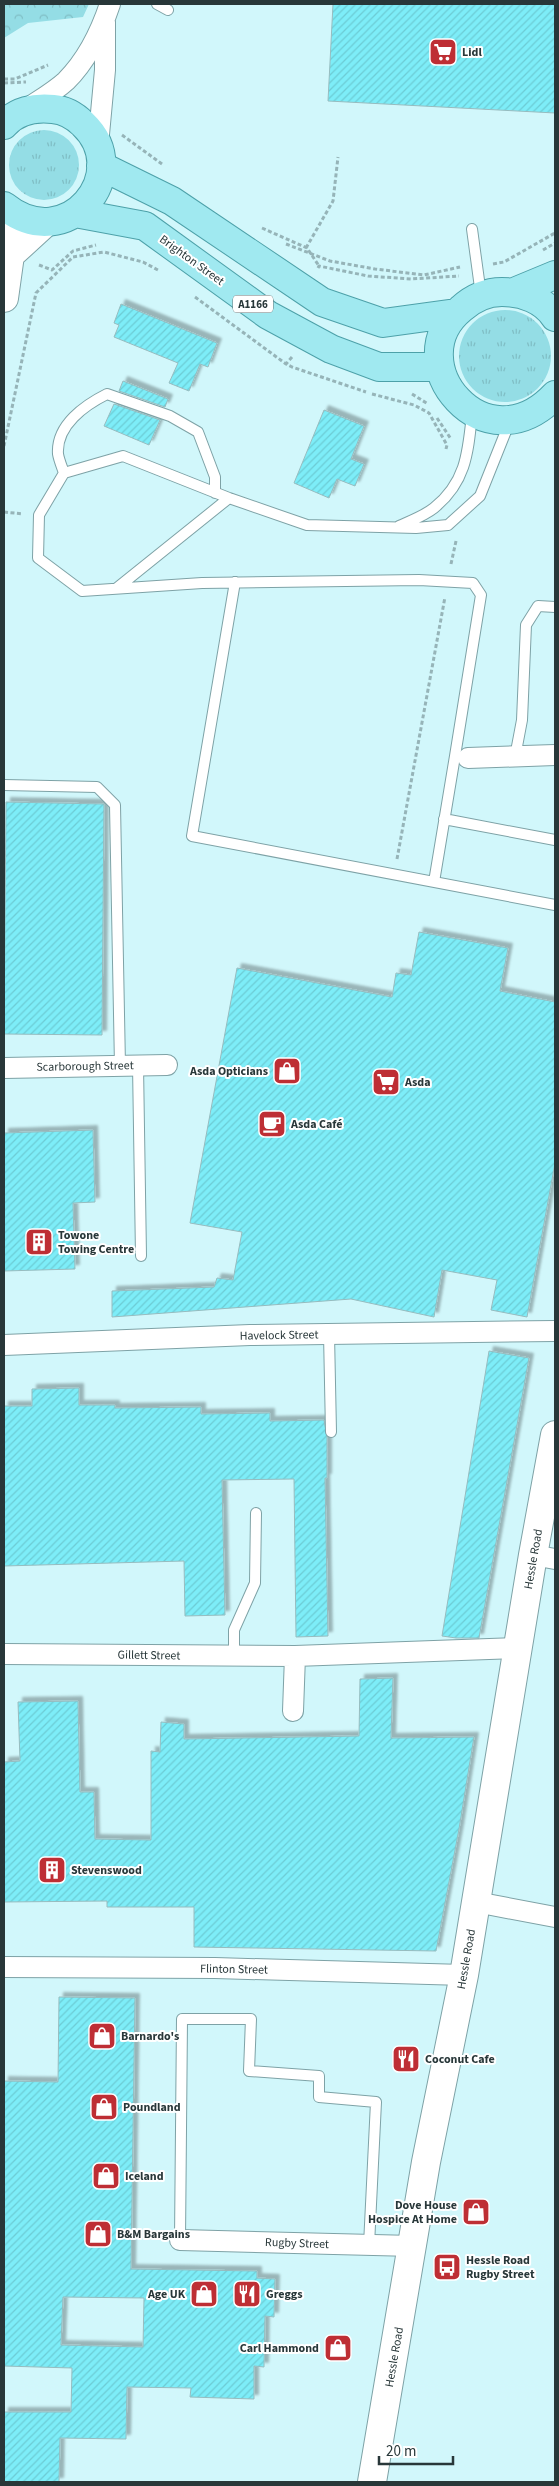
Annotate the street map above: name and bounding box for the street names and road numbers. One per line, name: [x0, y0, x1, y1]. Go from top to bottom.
street label: Brighton Street: [156, 231, 228, 290]
road number: A1166: [233, 296, 273, 312]
street label: Scarborough Street: [36, 1057, 134, 1076]
street label: Havelock Street: [239, 1326, 319, 1345]
street label: Hessle Road: [520, 1528, 547, 1591]
street label: Gillett Street: [118, 1646, 180, 1665]
street label: Hessle Road: [453, 1928, 480, 1991]
street label: Flinton Street: [200, 1960, 268, 1979]
street label: Rugby Street: [265, 2234, 329, 2253]
street label: Hessle Road: [381, 2326, 408, 2389]

